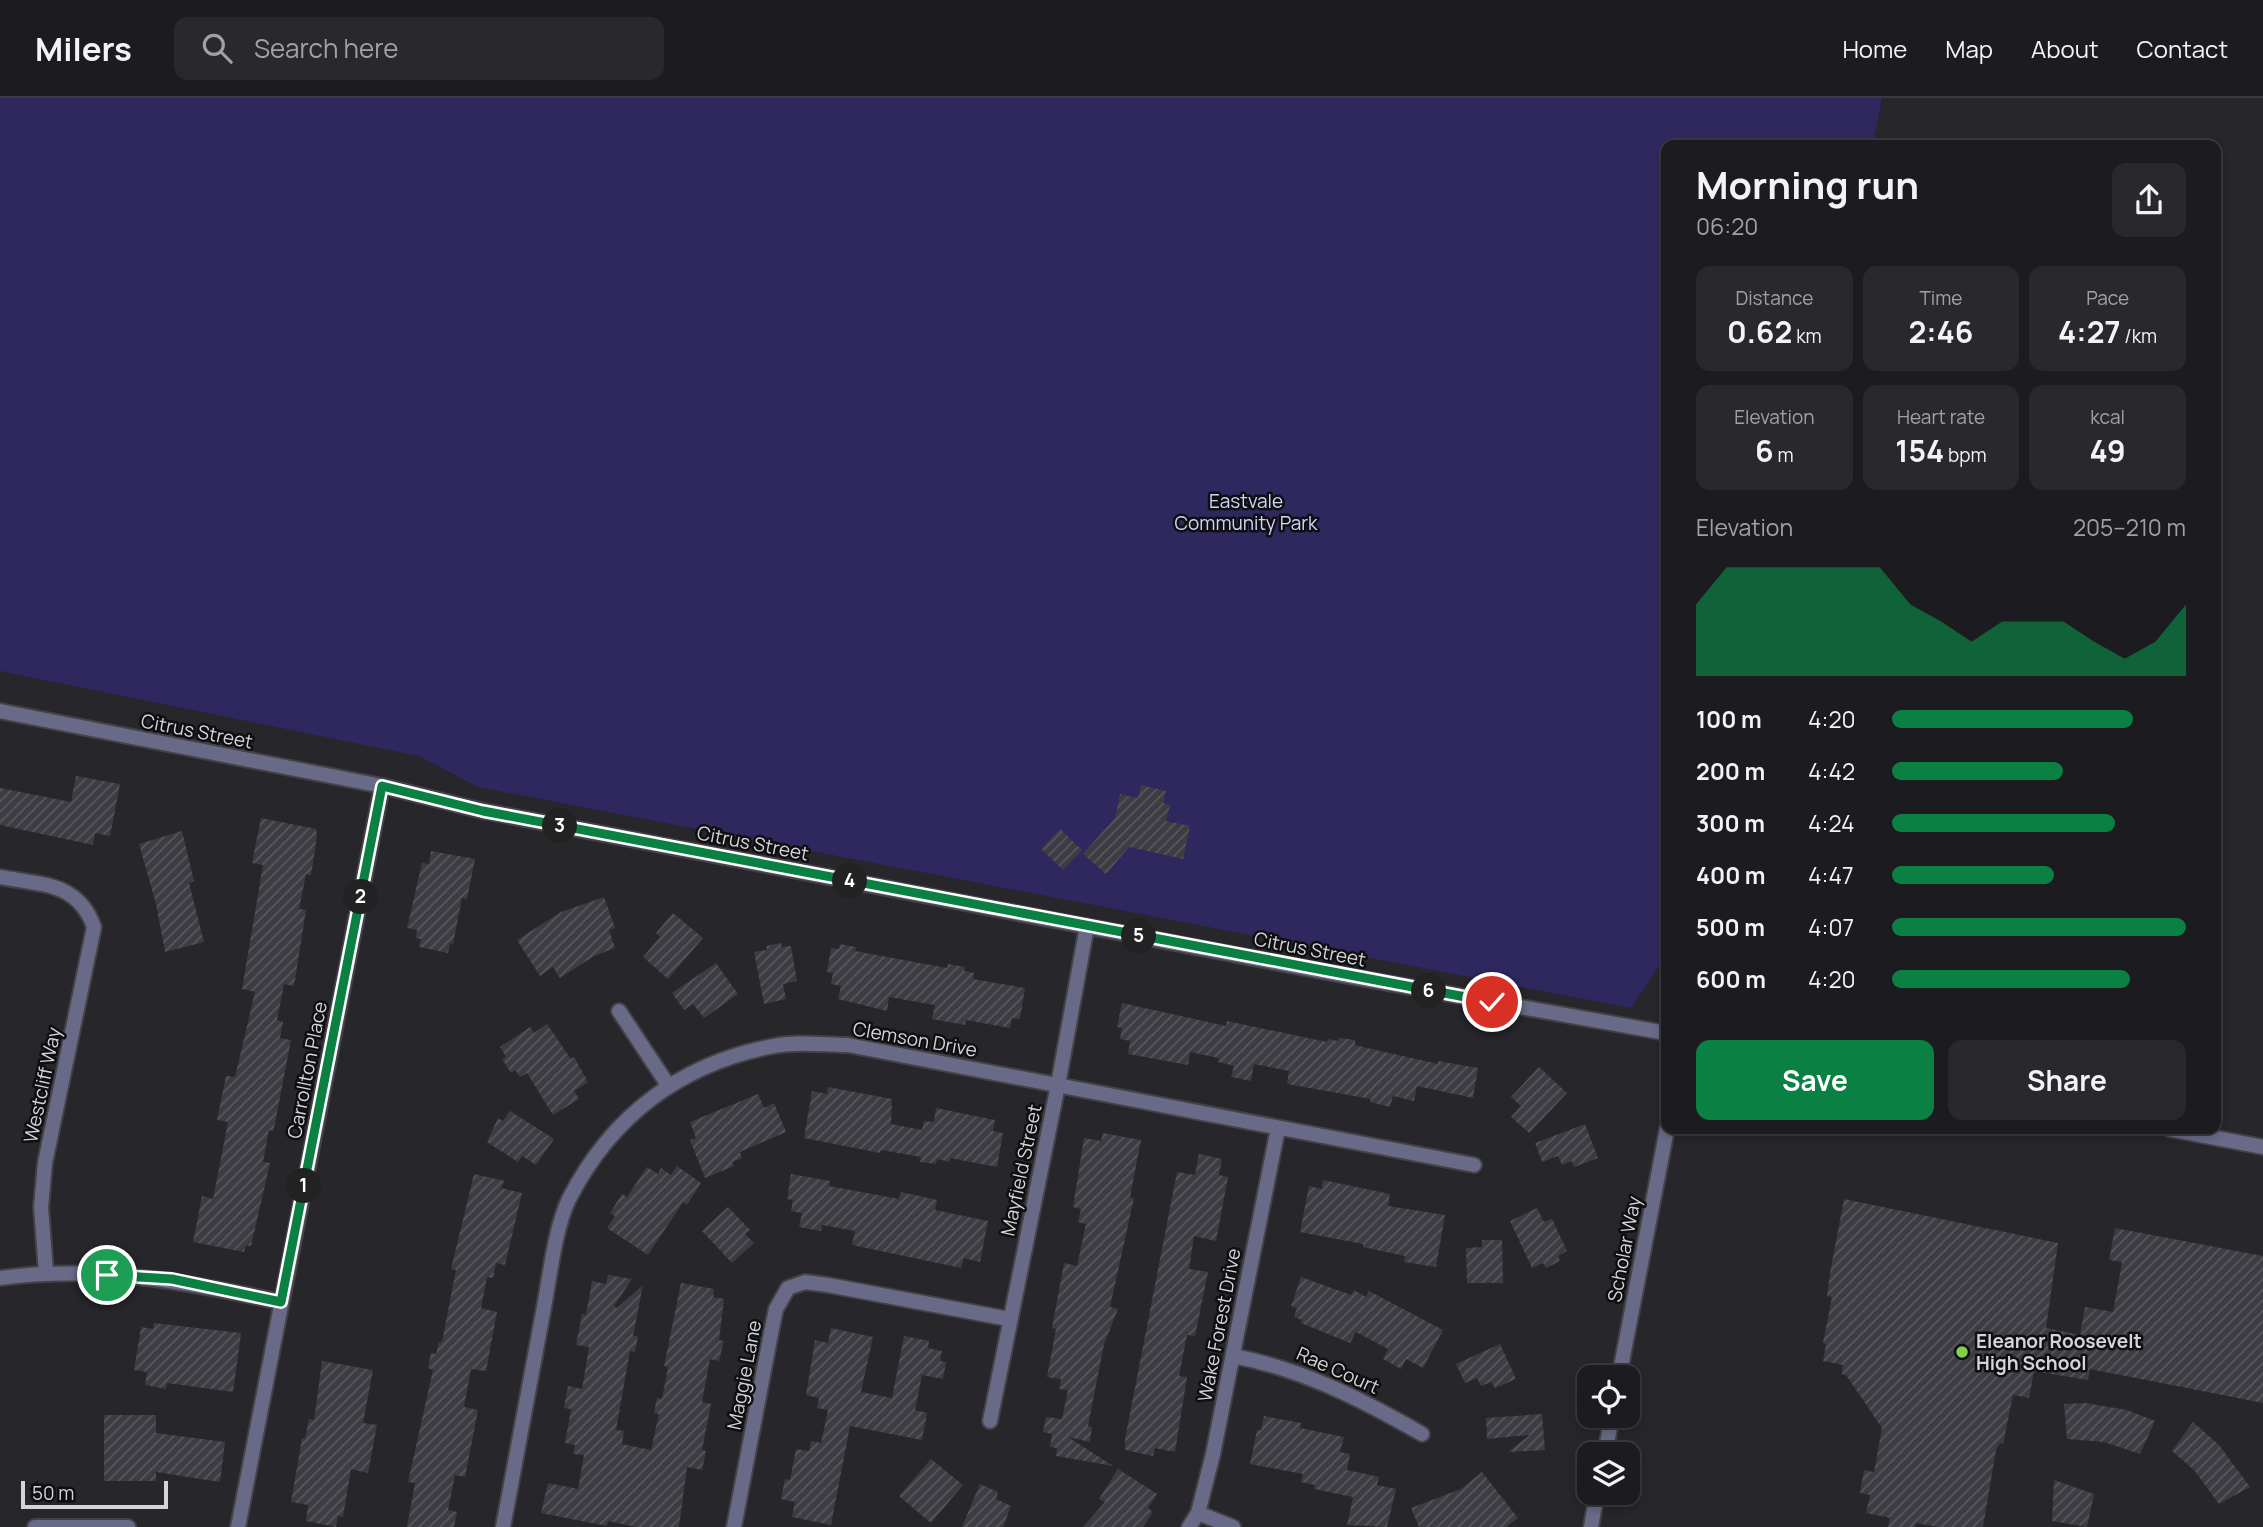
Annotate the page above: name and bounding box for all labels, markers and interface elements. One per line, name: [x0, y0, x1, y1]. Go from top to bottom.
search box: [174, 17, 664, 80]
text: Milers: [35, 26, 132, 71]
icon: search: [198, 29, 236, 67]
text: Search here: [254, 30, 399, 66]
text: Home: [1842, 32, 1907, 65]
text: Map: [1945, 32, 1993, 65]
text: About: [2031, 32, 2099, 65]
text: Contact: [2137, 32, 2228, 65]
text: Morning run: [1696, 158, 1919, 210]
button: share: [2112, 163, 2186, 237]
text: 06:20: [1696, 210, 1758, 242]
text: Distance: [1735, 285, 1813, 311]
text: Time: [1920, 285, 1962, 311]
text: Pace: [2086, 285, 2129, 311]
text: 0.62: [1727, 311, 1792, 352]
text: 2:46: [1908, 311, 1974, 352]
text: 4:27: [2058, 311, 2121, 352]
text: km: [1792, 323, 1822, 349]
text: /km: [2121, 323, 2157, 349]
text: Elevation: [1734, 404, 1814, 430]
text: Heart rate: [1897, 404, 1985, 430]
text: kcal: [2090, 404, 2125, 430]
text: 6: [1755, 430, 1774, 471]
text: 154: [1895, 430, 1944, 471]
text: 49: [2090, 430, 2126, 471]
text: m: [1774, 442, 1794, 468]
text: bpm: [1944, 442, 1987, 468]
park label: Eastvale Community Park: [1174, 488, 1318, 536]
text: Elevation: [1696, 511, 1793, 543]
text: 205–210 m: [2073, 511, 2186, 543]
text: 100 m: [1696, 703, 1762, 735]
text: 4:20: [1808, 703, 1856, 735]
street label: Citrus Street: [139, 707, 255, 755]
text: 200 m: [1696, 755, 1765, 787]
text: 4:42: [1808, 755, 1855, 787]
text: 300 m: [1696, 807, 1765, 839]
text: 4:24: [1808, 807, 1855, 839]
pin: 3: [542, 808, 578, 844]
text: 3: [554, 812, 565, 838]
street label: Citrus Street: [695, 819, 811, 867]
text: 400 m: [1696, 859, 1766, 891]
text: 4:47: [1808, 859, 1854, 891]
pin: 4: [832, 864, 868, 898]
text: 4: [844, 867, 855, 893]
pin: 2: [344, 880, 378, 914]
text: 2: [355, 883, 366, 909]
text: 500 m: [1696, 911, 1765, 943]
text: 4:07: [1808, 911, 1854, 943]
pin: 5: [1122, 918, 1156, 954]
text: 5: [1133, 922, 1144, 948]
street label: Citrus Street: [1252, 925, 1368, 973]
text: 600 m: [1696, 963, 1766, 995]
text: 4:20: [1808, 963, 1856, 995]
pin: [1462, 972, 1522, 1032]
pin: 6: [1412, 974, 1446, 1008]
text: 6: [1423, 977, 1434, 1003]
icon: check: [1473, 983, 1511, 1021]
street label: Carrollton Place: [281, 999, 333, 1141]
street label: Clemson Drive: [851, 1015, 979, 1063]
street label: Westcliff Way: [17, 1025, 67, 1145]
button: Save: [1696, 1040, 1934, 1120]
button: Share: [1948, 1040, 2186, 1120]
street label: Mayfield Street: [994, 1102, 1048, 1238]
pin: 1: [286, 1168, 322, 1204]
text: 1: [299, 1172, 308, 1198]
street label: Scholar Way: [1601, 1194, 1647, 1304]
pin: [77, 1245, 137, 1305]
street label: Wake Forest Drive: [1191, 1246, 1247, 1404]
icon: arrive: [88, 1256, 126, 1294]
street label: Maggie Lane: [721, 1318, 767, 1432]
place label: Eleanor Roosevelt High School: [1976, 1328, 2142, 1376]
street label: Rae Court: [1293, 1340, 1383, 1400]
marker: Eleanor Roosevelt High School: [1954, 1344, 1970, 1360]
map controls: [1577, 1365, 1640, 1505]
button: locate: [1577, 1365, 1640, 1428]
button: layers: [1577, 1442, 1640, 1505]
scale bar: [21, 1478, 168, 1510]
text: 50 m: [32, 1480, 74, 1506]

